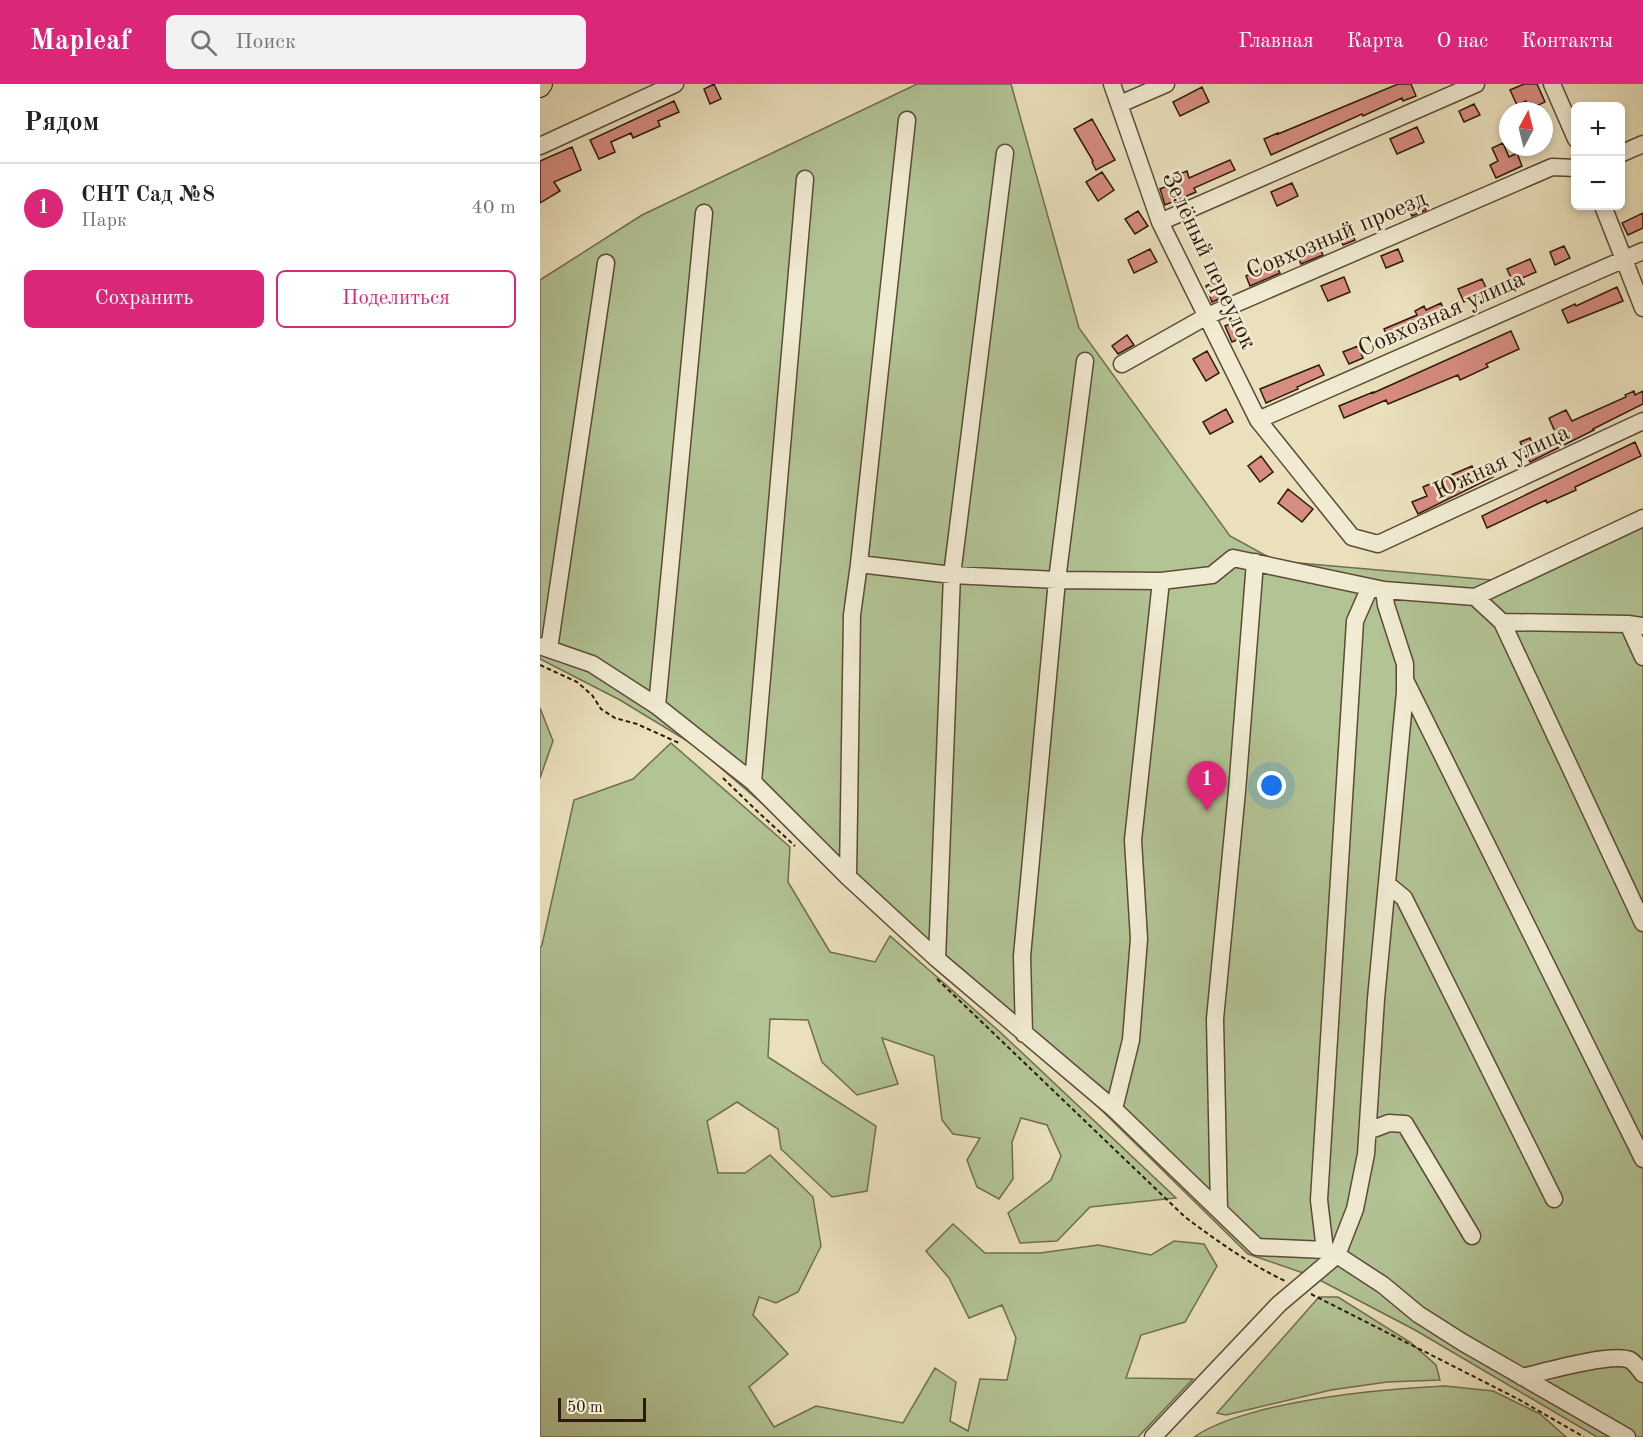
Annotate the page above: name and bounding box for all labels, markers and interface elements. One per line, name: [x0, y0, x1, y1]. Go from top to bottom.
search box: [166, 15, 586, 69]
icon: search: [187, 26, 220, 59]
text: Mapleaf: [30, 28, 130, 56]
text: Поиск: [235, 31, 296, 53]
text: Главная: [1238, 31, 1314, 52]
text: Карта: [1347, 31, 1404, 52]
text: О нас: [1437, 31, 1488, 52]
text: Контакты: [1521, 31, 1613, 52]
north arrow: [1499, 102, 1553, 156]
map controls: [1571, 102, 1625, 210]
button: +: [1571, 102, 1625, 156]
text: Рядом: [24, 110, 99, 136]
button: −: [1571, 156, 1625, 210]
street label: Зелёный переулок: [1157, 168, 1260, 353]
text: СНТ Сад №8: [81, 184, 215, 206]
street label: Совхозный проезд: [1243, 187, 1431, 285]
text: 1: [38, 198, 49, 218]
text: 40 m: [471, 198, 516, 218]
text: Парк: [81, 211, 127, 231]
street label: Совхозная улица: [1355, 267, 1529, 362]
button: Сохранить: [24, 270, 264, 328]
button: Поделиться: [276, 270, 516, 328]
street label: Южная улица: [1430, 421, 1574, 505]
pin: 1: [1188, 762, 1226, 811]
your location: [1257, 771, 1286, 800]
scale bar: [558, 1395, 646, 1422]
text: 50 m: [567, 1400, 603, 1416]

